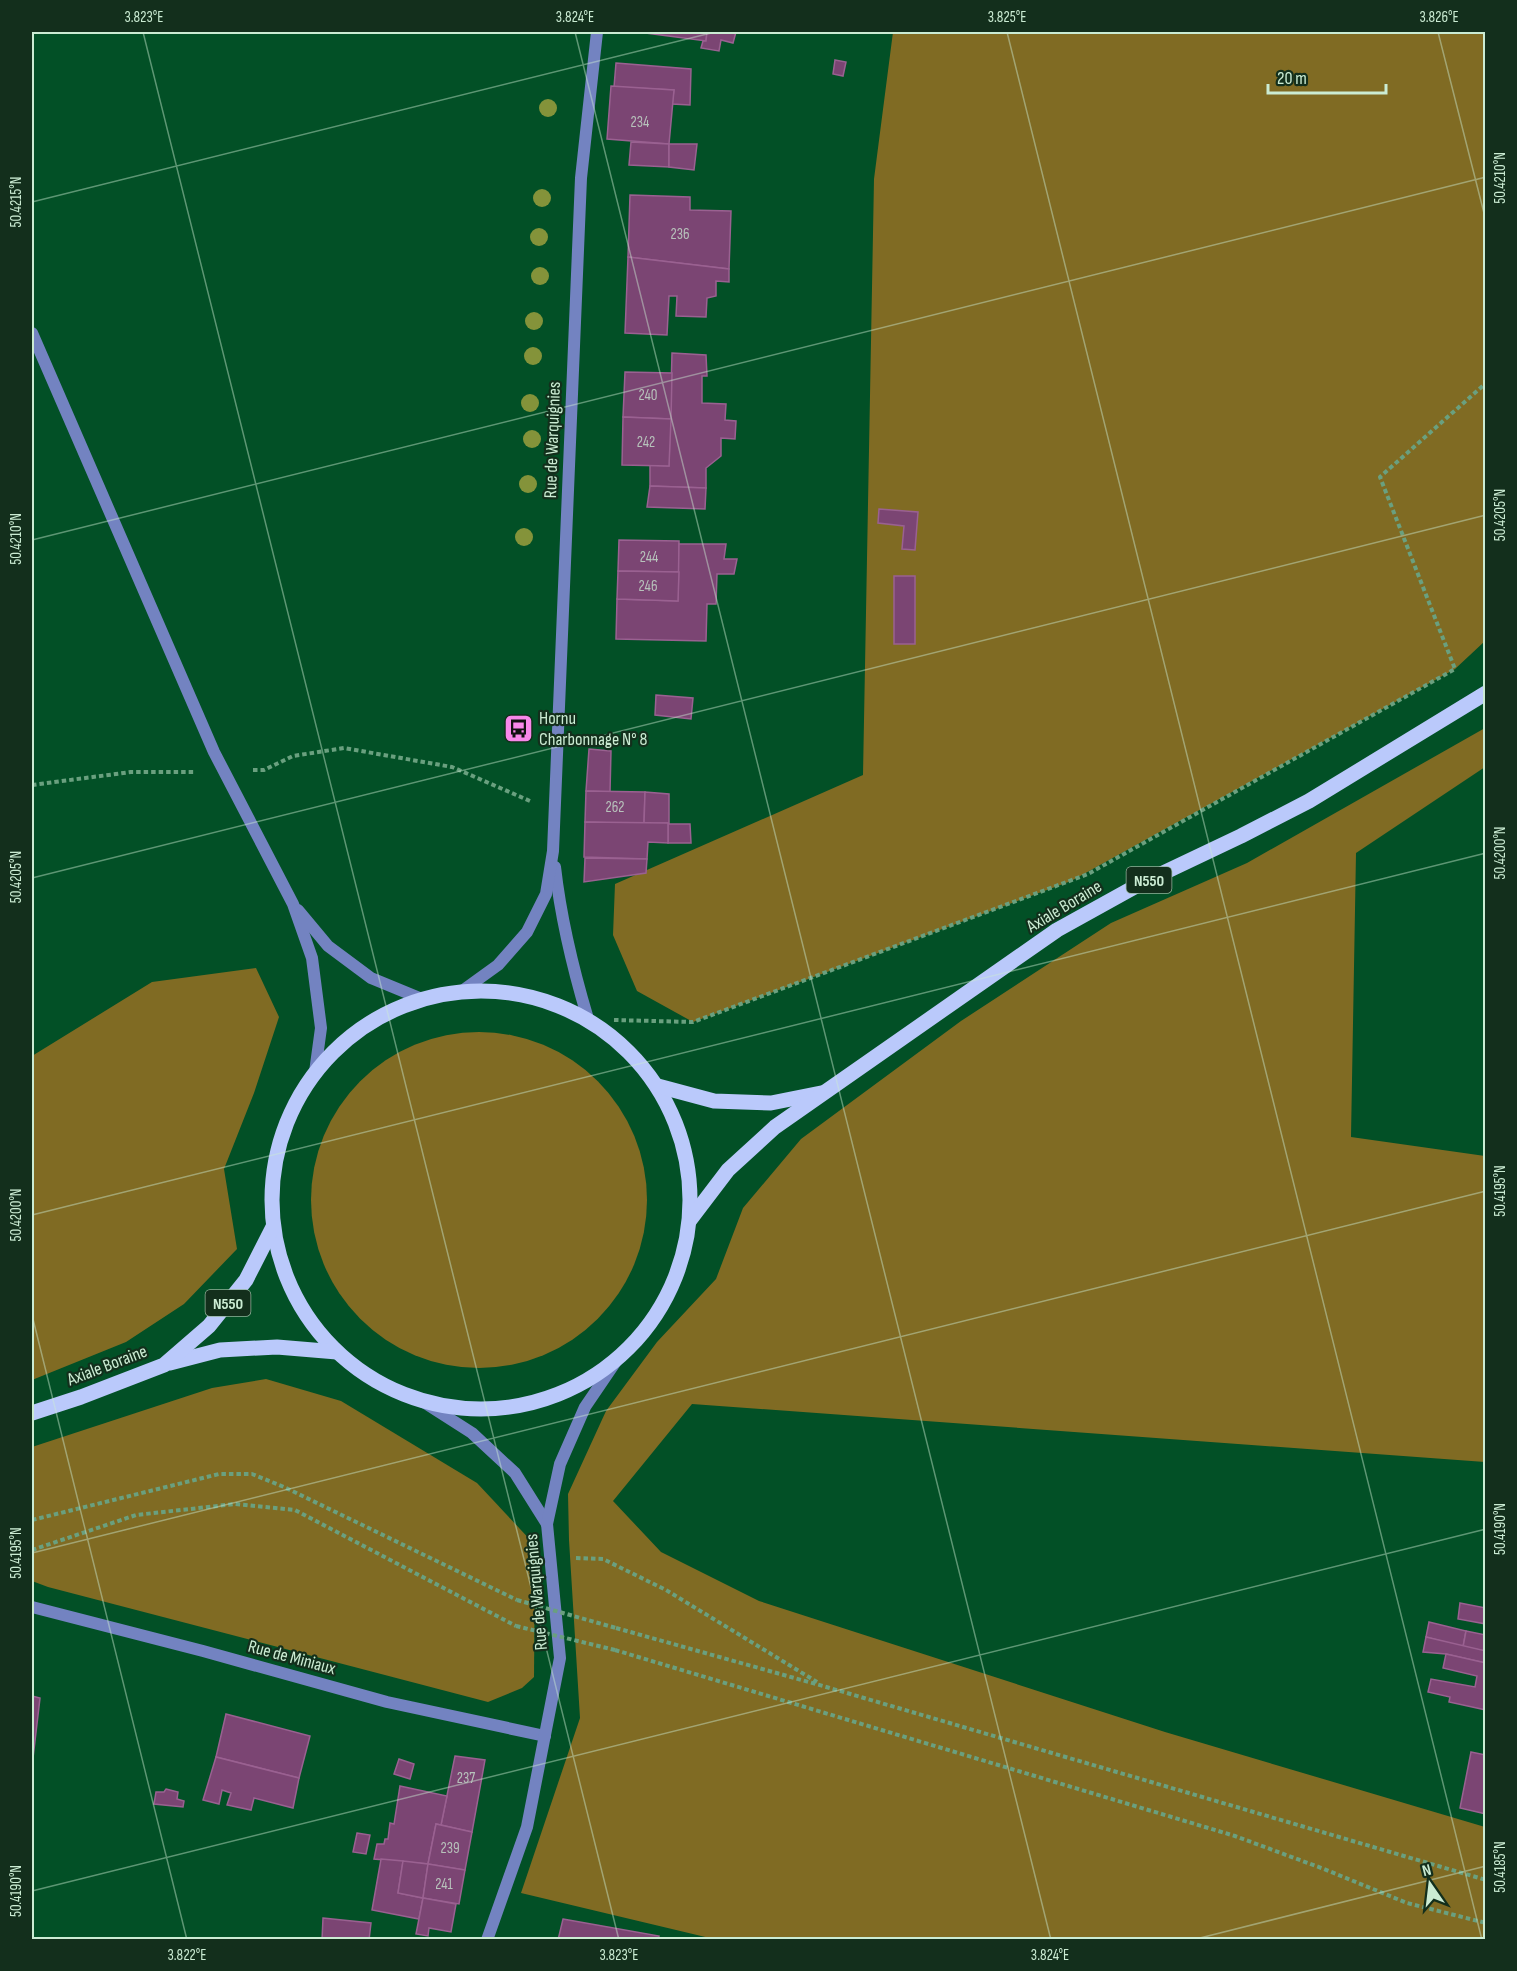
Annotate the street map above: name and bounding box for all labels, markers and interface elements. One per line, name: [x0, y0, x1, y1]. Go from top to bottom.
text: 3.823°E: [125, 8, 163, 27]
text: 3.824°E: [556, 8, 594, 27]
text: 3.825°E: [988, 8, 1026, 27]
text: 3.826°E: [1419, 8, 1459, 27]
scale bar: [1268, 57, 1386, 95]
text: 20 m: [1277, 68, 1307, 89]
house number: 234: [631, 113, 649, 132]
text: 50.4210°N: [1491, 152, 1510, 204]
text: 50.4215°N: [7, 177, 26, 228]
house number: 236: [670, 225, 690, 244]
street label: Rue de Warquignies: [540, 381, 565, 499]
house number: 240: [638, 386, 658, 405]
house number: 242: [637, 433, 655, 452]
text: 50.4205°N: [1491, 489, 1510, 541]
text: 50.4210°N: [7, 513, 26, 565]
house number: 244: [640, 548, 658, 567]
house number: 246: [639, 577, 657, 596]
place label: Hornu Charbonnage N° 8: [539, 708, 647, 750]
bus stop icon: Hornu Charbonnage N° 8: [502, 712, 534, 744]
house number: 262: [605, 798, 625, 817]
text: 50.4200°N: [1491, 826, 1510, 880]
text: 50.4205°N: [7, 851, 26, 903]
road number: N550: [1126, 867, 1172, 893]
street label: Axiale Boraine: [1022, 876, 1106, 938]
text: 50.4195°N: [1491, 1165, 1510, 1217]
text: 50.4200°N: [7, 1188, 26, 1242]
road number: N550: [206, 1290, 250, 1316]
street label: Axiale Boraine: [63, 1341, 150, 1391]
text: 50.4190°N: [1491, 1503, 1510, 1555]
text: 50.4195°N: [7, 1527, 26, 1579]
street label: Rue de Warquignies: [521, 1533, 552, 1651]
street label: Rue de Miniaux: [246, 1636, 338, 1679]
house number: 237: [457, 1769, 475, 1788]
house number: 239: [440, 1839, 460, 1858]
text: 50.4185°N: [1491, 1841, 1510, 1893]
north arrow: [1400, 1854, 1460, 1914]
text: N: [1420, 1861, 1433, 1881]
text: 50.4190°N: [7, 1865, 26, 1917]
house number: 241: [435, 1875, 454, 1894]
text: 3.822°E: [168, 1946, 206, 1965]
text: 3.823°E: [600, 1946, 638, 1965]
text: 3.824°E: [1031, 1946, 1069, 1965]

